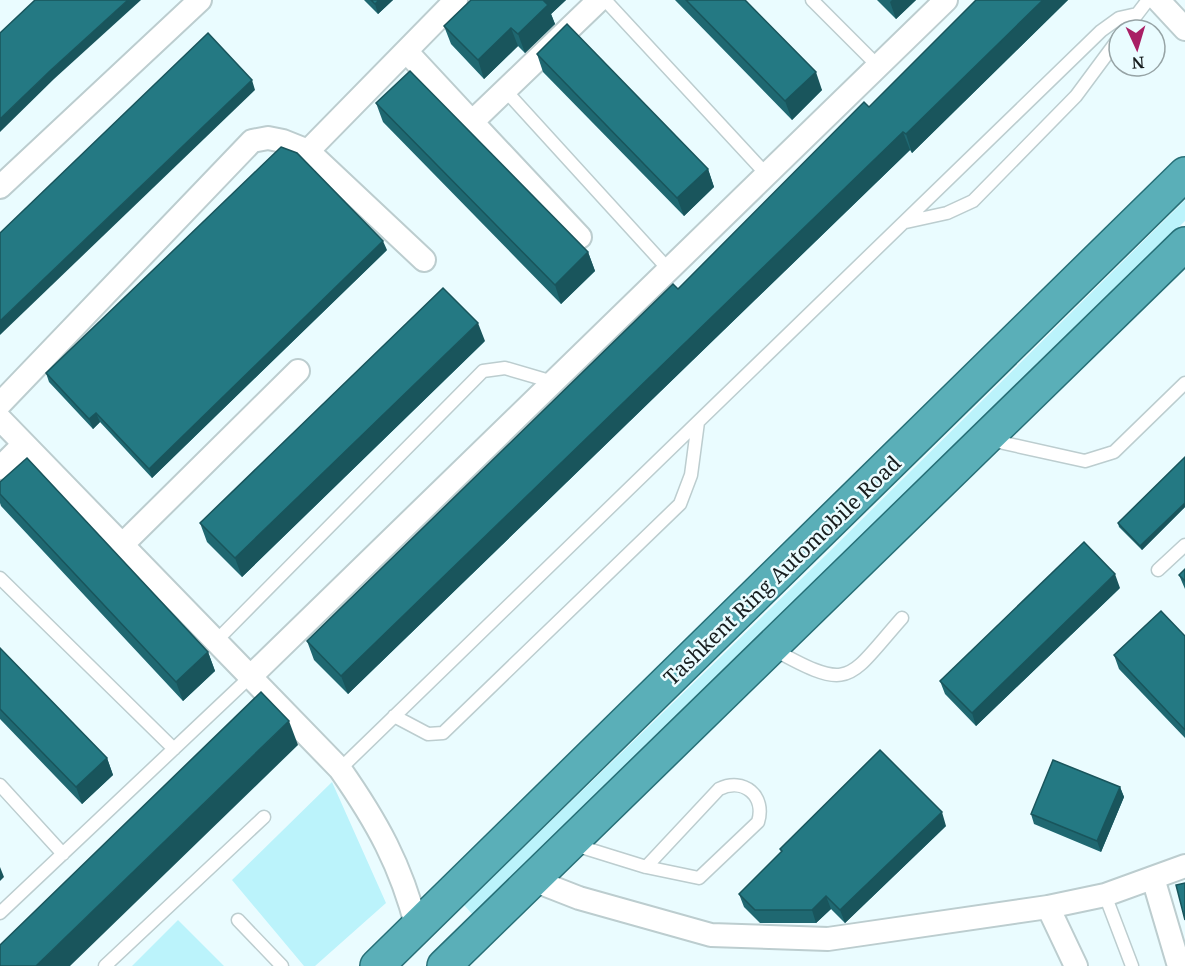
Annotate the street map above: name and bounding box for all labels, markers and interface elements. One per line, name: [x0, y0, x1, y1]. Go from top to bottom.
north arrow: [1107, 18, 1167, 78]
text: N: [1131, 52, 1145, 74]
street label: Tashkent Ring Automobile Road: [657, 449, 907, 691]

